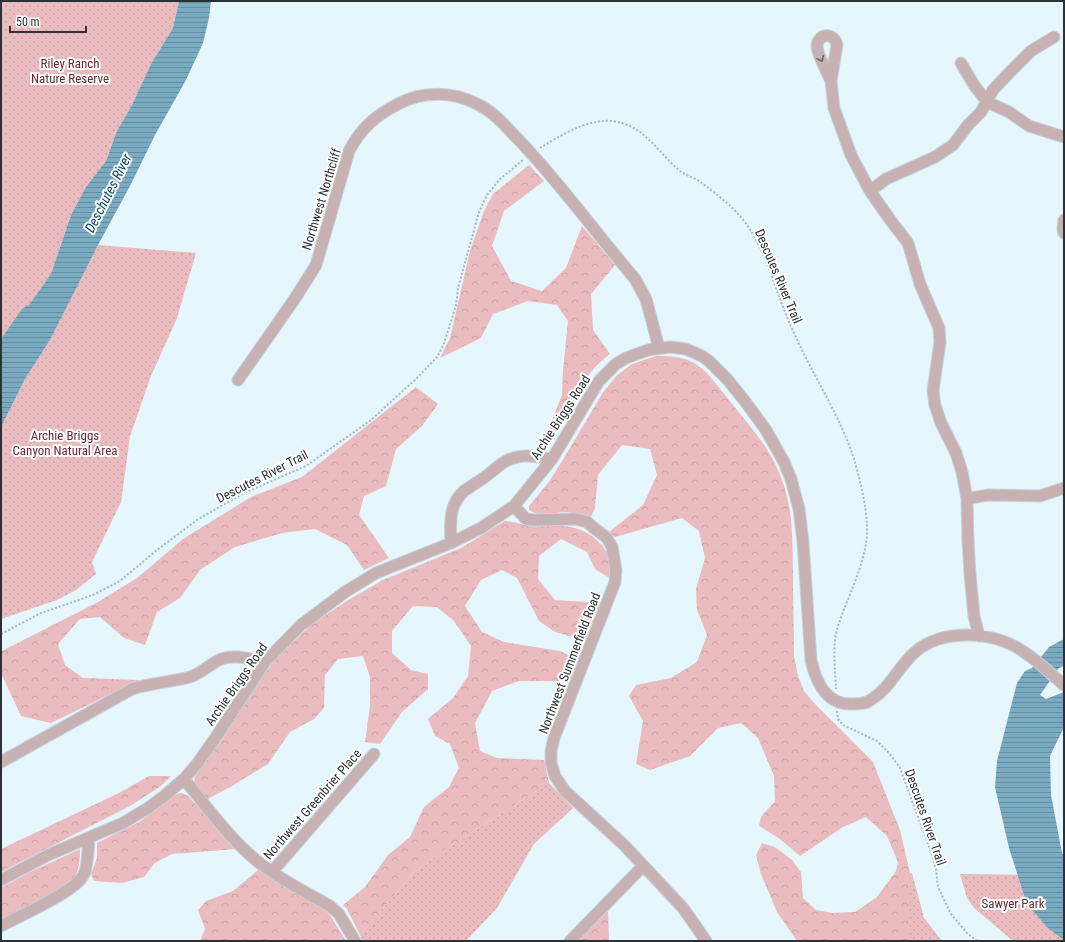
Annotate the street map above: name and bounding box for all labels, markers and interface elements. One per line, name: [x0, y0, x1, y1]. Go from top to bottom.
scale bar: [10, 8, 86, 34]
text: 50 m: [16, 15, 40, 29]
one-way arrow: [816, 54, 824, 62]
park label: Riley Ranch Nature Reserve: [31, 56, 109, 86]
street label: Northwest Northcliff: [299, 147, 344, 252]
water label: Deschutes River: [81, 150, 135, 235]
street label: Descutes River Trail: [752, 227, 805, 326]
street label: Archie Briggs Road: [528, 372, 593, 462]
park label: Archie Briggs Canyon Natural Area: [13, 428, 118, 458]
street label: Descutes River Trail: [214, 447, 311, 506]
street label: Northwest Summerfield Road: [536, 591, 603, 736]
street label: Archie Briggs Road: [202, 640, 271, 729]
street label: Northwest Greenbrier Place: [260, 746, 364, 863]
street label: Descutes River Trail: [902, 767, 949, 867]
park label: Sawyer Park: [982, 896, 1045, 911]

